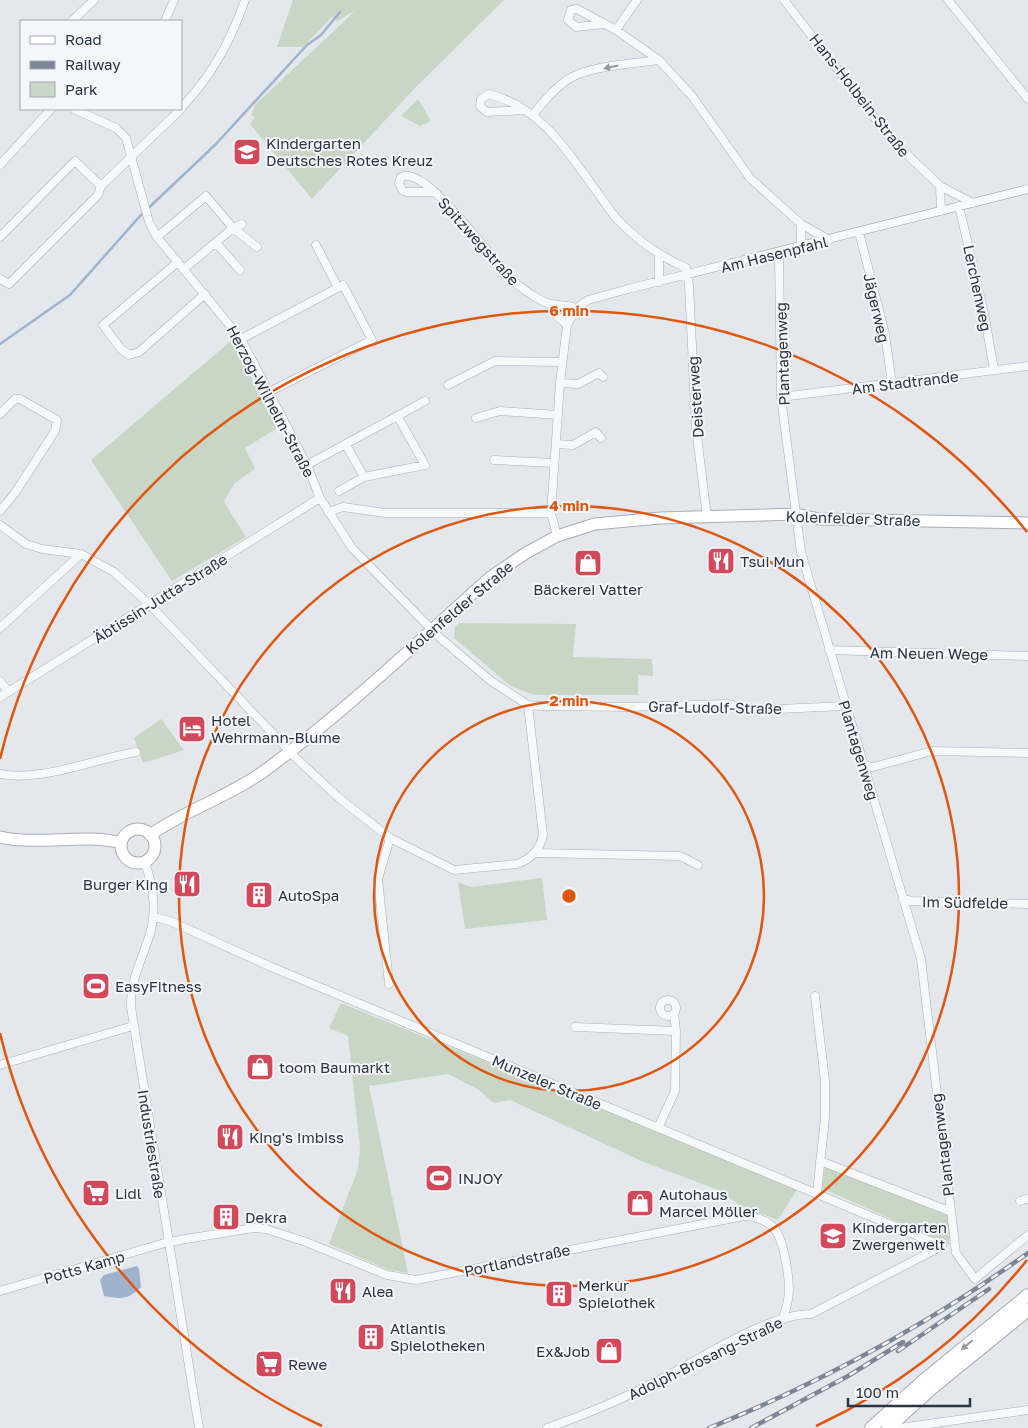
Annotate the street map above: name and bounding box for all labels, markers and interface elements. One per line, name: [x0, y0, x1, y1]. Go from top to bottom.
legend: [20, 20, 182, 110]
text: Road: [65, 30, 102, 48]
street label: Hans-Holbein-Straße: [806, 30, 914, 161]
text: Railway: [65, 55, 121, 73]
one-way arrow: [604, 63, 619, 71]
text: Park: [65, 80, 98, 98]
place label: Kindergarten Deutsches Rotes Kreuz: [266, 134, 433, 169]
school or university icon: Kindergarten Deutsches Rotes Kreuz: [232, 137, 262, 167]
street label: Spitzwegstraße: [435, 193, 523, 289]
street label: Am Hasenpfahl: [719, 232, 830, 276]
street label: Lerchenweg: [960, 243, 996, 333]
street label: Jägerweg: [860, 271, 894, 345]
text: 6 min: [549, 301, 589, 319]
street label: Plantagenweg: [771, 302, 793, 406]
street label: Herzog-Wilhelm-Straße: [223, 322, 319, 480]
street label: Deisterweg: [683, 355, 707, 439]
street label: Am Stadtrande: [851, 366, 960, 397]
text: 4 min: [549, 496, 589, 514]
street label: Kolenfelder Straße: [785, 507, 921, 529]
restaurant icon: Tsui Mun: [706, 546, 736, 576]
shop icon: Bäckerei Vatter: [573, 548, 603, 578]
street label: Äbtissin-Jutta-Straße: [90, 549, 231, 647]
place label: Tsui Mun: [740, 552, 804, 570]
street label: Kolenfelder Straße: [402, 557, 517, 657]
place label: Bäckerei Vatter: [533, 580, 643, 598]
street label: Am Neuen Wege: [870, 643, 989, 663]
text: 2 min: [549, 691, 589, 709]
street label: Graf-Ludolf-Straße: [648, 697, 782, 717]
street label: Plantagenweg: [835, 698, 883, 802]
place label: Hotel Wehrmann-Blume: [211, 711, 341, 746]
hotel icon: Hotel Wehrmann-Blume: [177, 714, 207, 744]
restaurant icon: Burger King: [172, 869, 202, 899]
place label: Burger King: [83, 875, 168, 893]
building icon: AutoSpa: [244, 880, 274, 910]
place label: AutoSpa: [278, 886, 339, 904]
centre of rings: [560, 887, 578, 905]
street label: Im Südfelde: [922, 892, 1009, 912]
sports icon: EasyFitness: [81, 971, 111, 1001]
place label: EasyFitness: [115, 977, 202, 995]
street label: Munzeler Straße: [489, 1051, 605, 1113]
shop icon: toom Baumarkt: [245, 1052, 275, 1082]
place label: toom Baumarkt: [279, 1058, 390, 1076]
street label: Industriestraße: [134, 1088, 170, 1200]
street label: Plantagenweg: [927, 1093, 957, 1197]
restaurant icon: King's Imbiss: [215, 1122, 245, 1152]
place label: King's Imbiss: [249, 1128, 344, 1146]
sports icon: INJOY: [424, 1163, 454, 1193]
place label: INJOY: [458, 1169, 503, 1187]
supermarket icon: Lidl: [81, 1178, 111, 1208]
place label: Lidl: [115, 1184, 142, 1202]
place label: Autohaus Marcel Möller: [659, 1185, 758, 1220]
shop icon: Autohaus Marcel Möller: [625, 1188, 655, 1218]
building icon: Dekra: [211, 1202, 241, 1232]
place label: Dekra: [245, 1208, 287, 1226]
place label: Kindergarten Zwergenwelt: [852, 1218, 947, 1253]
school or university icon: Kindergarten Zwergenwelt: [818, 1221, 848, 1251]
street label: Portlandstraße: [462, 1240, 572, 1280]
street label: Potts Kamp: [41, 1247, 127, 1287]
restaurant icon: Alea: [328, 1276, 358, 1306]
place label: Merkur Spielothek: [578, 1276, 656, 1311]
building icon: Merkur Spielothek: [544, 1279, 574, 1309]
place label: Alea: [362, 1282, 394, 1300]
street label: Adolph-Brosang-Straße: [625, 1313, 785, 1403]
place label: Atlantis Spielotheken: [390, 1319, 485, 1354]
building icon: Atlantis Spielotheken: [356, 1322, 386, 1352]
shop icon: Ex&Job: [594, 1336, 624, 1366]
one-way arrow: [960, 1339, 973, 1350]
place label: Ex&Job: [536, 1342, 590, 1360]
supermarket icon: Rewe: [254, 1349, 284, 1379]
place label: Rewe: [288, 1355, 328, 1373]
scale bar: [848, 1376, 970, 1408]
text: 100 m: [856, 1383, 899, 1401]

